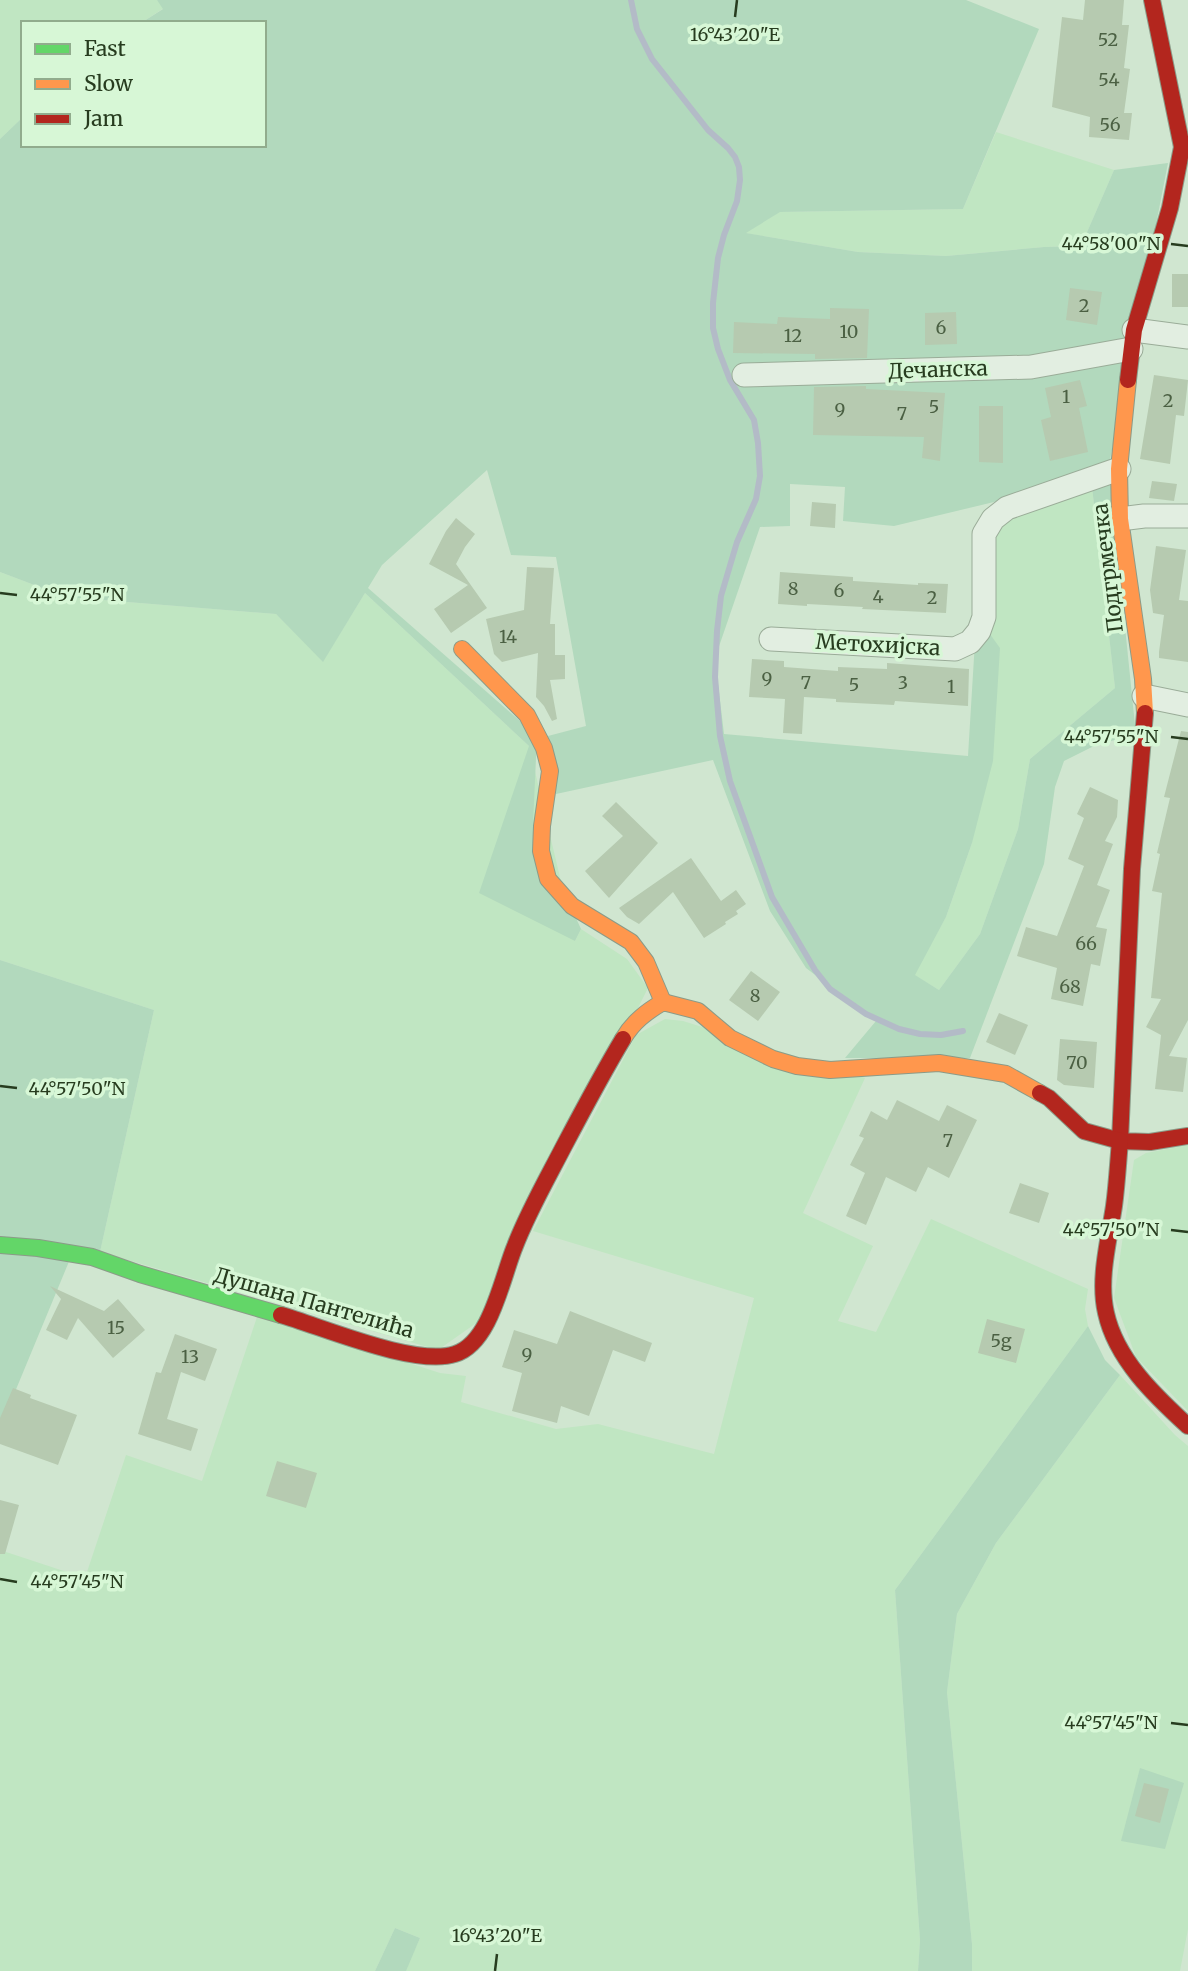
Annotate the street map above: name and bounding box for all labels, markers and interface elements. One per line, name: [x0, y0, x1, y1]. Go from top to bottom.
legend: [21, 21, 266, 147]
text: 16°43'20"E: [690, 23, 780, 46]
house number: 52: [1098, 28, 1118, 51]
text: Fast: [84, 35, 126, 62]
house number: 54: [1098, 68, 1120, 91]
text: Slow: [84, 70, 133, 97]
text: Jam: [83, 105, 123, 132]
house number: 56: [1099, 113, 1121, 136]
text: 44°58'00"N: [1061, 232, 1161, 255]
house number: 2: [1079, 294, 1089, 317]
house number: 6: [936, 316, 947, 339]
house number: 10: [840, 320, 858, 343]
house number: 12: [784, 324, 802, 347]
street label: Дечанска: [888, 354, 988, 385]
house number: 1: [1062, 385, 1070, 408]
house number: 2: [1163, 389, 1173, 412]
house number: 5: [929, 395, 939, 418]
house number: 9: [835, 398, 845, 421]
house number: 7: [897, 402, 907, 425]
street label: Подгрмечка: [1086, 502, 1129, 634]
house number: 8: [788, 577, 798, 600]
house number: 6: [834, 579, 845, 602]
text: 44°57'55"N: [30, 583, 124, 606]
house number: 4: [872, 585, 884, 608]
house number: 2: [927, 586, 937, 609]
house number: 14: [499, 625, 517, 648]
street label: Метохијска: [815, 628, 941, 661]
house number: 9: [762, 667, 772, 690]
house number: 7: [801, 671, 811, 694]
house number: 3: [898, 671, 908, 694]
house number: 5: [849, 673, 859, 696]
house number: 1: [947, 675, 955, 698]
text: 44°57'55"N: [1064, 725, 1158, 748]
house number: 66: [1075, 932, 1097, 955]
house number: 68: [1059, 975, 1081, 998]
house number: 8: [750, 984, 760, 1007]
house number: 70: [1066, 1051, 1088, 1074]
text: 44°57'50"N: [29, 1077, 125, 1100]
house number: 7: [943, 1129, 953, 1152]
text: 44°57'50"N: [1063, 1218, 1159, 1241]
street label: Душана Пантелића: [211, 1261, 417, 1344]
house number: 15: [107, 1316, 125, 1339]
house number: 5g: [990, 1329, 1012, 1352]
house number: 9: [522, 1343, 532, 1366]
house number: 13: [181, 1345, 199, 1368]
text: 44°57'45"N: [30, 1570, 124, 1593]
text: 44°57'45"N: [1064, 1711, 1158, 1734]
text: 16°43'20"E: [452, 1924, 542, 1947]

